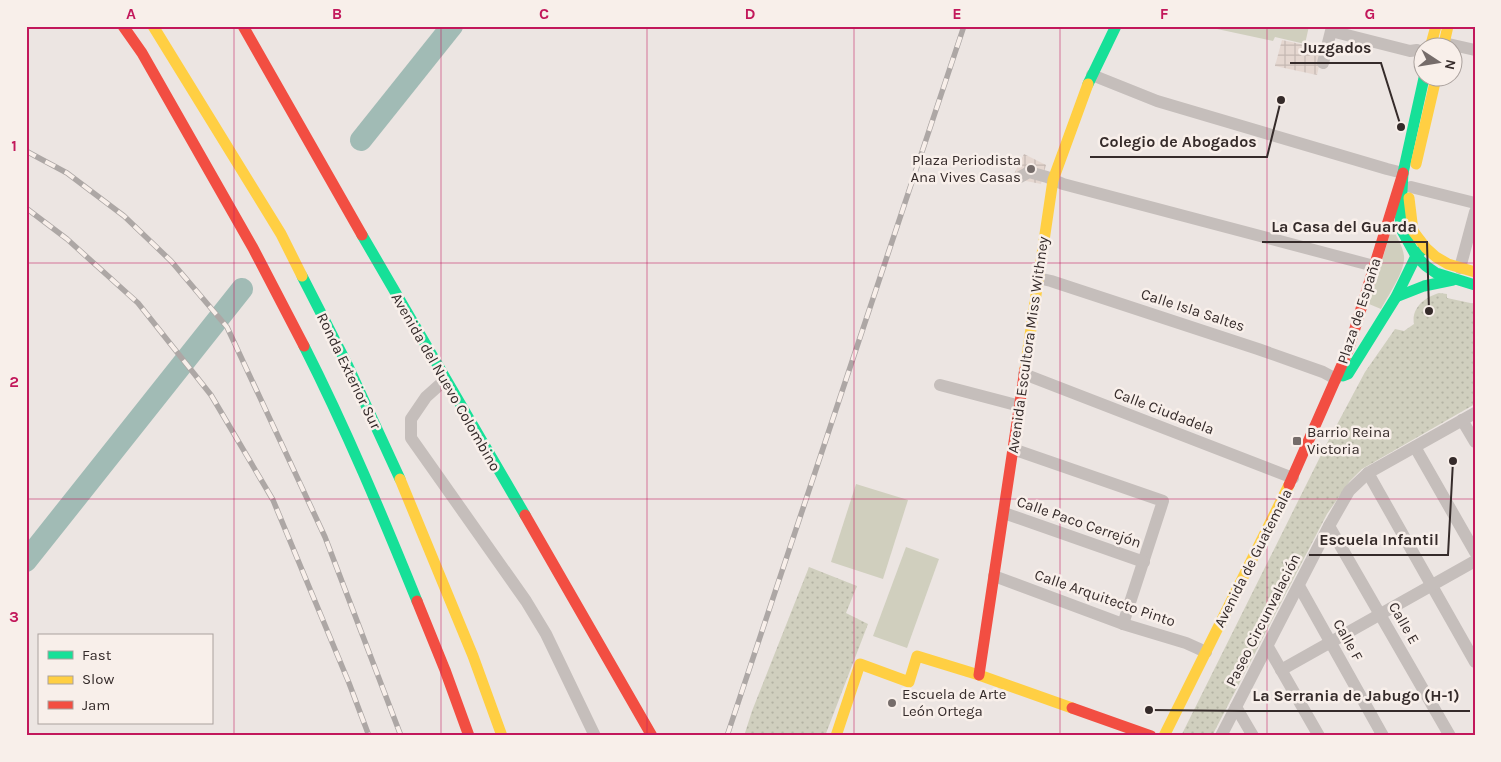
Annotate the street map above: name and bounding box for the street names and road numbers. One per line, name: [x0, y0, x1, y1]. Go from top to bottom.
street label: Avenida Escultora Miss Withney: [1004, 235, 1052, 455]
street label: Plaza de España: [1333, 256, 1385, 366]
street label: Calle Isla Saltes: [1139, 285, 1247, 335]
street label: Avenida del Nuevo Colombino: [387, 290, 505, 474]
street label: Ronda Exterior Sur: [313, 310, 385, 433]
street label: Calle Ciudadela: [1111, 384, 1217, 438]
street label: Avenida de Guatemala: [1210, 486, 1296, 630]
street label: Calle Paco Cerrejón: [1014, 492, 1144, 552]
street label: Paseo Circunvalación: [1222, 551, 1304, 689]
street label: Calle Arquitecto Pinto: [1032, 565, 1178, 631]
street label: Calle E: [1385, 599, 1423, 647]
street label: Calle F: [1329, 616, 1367, 664]

